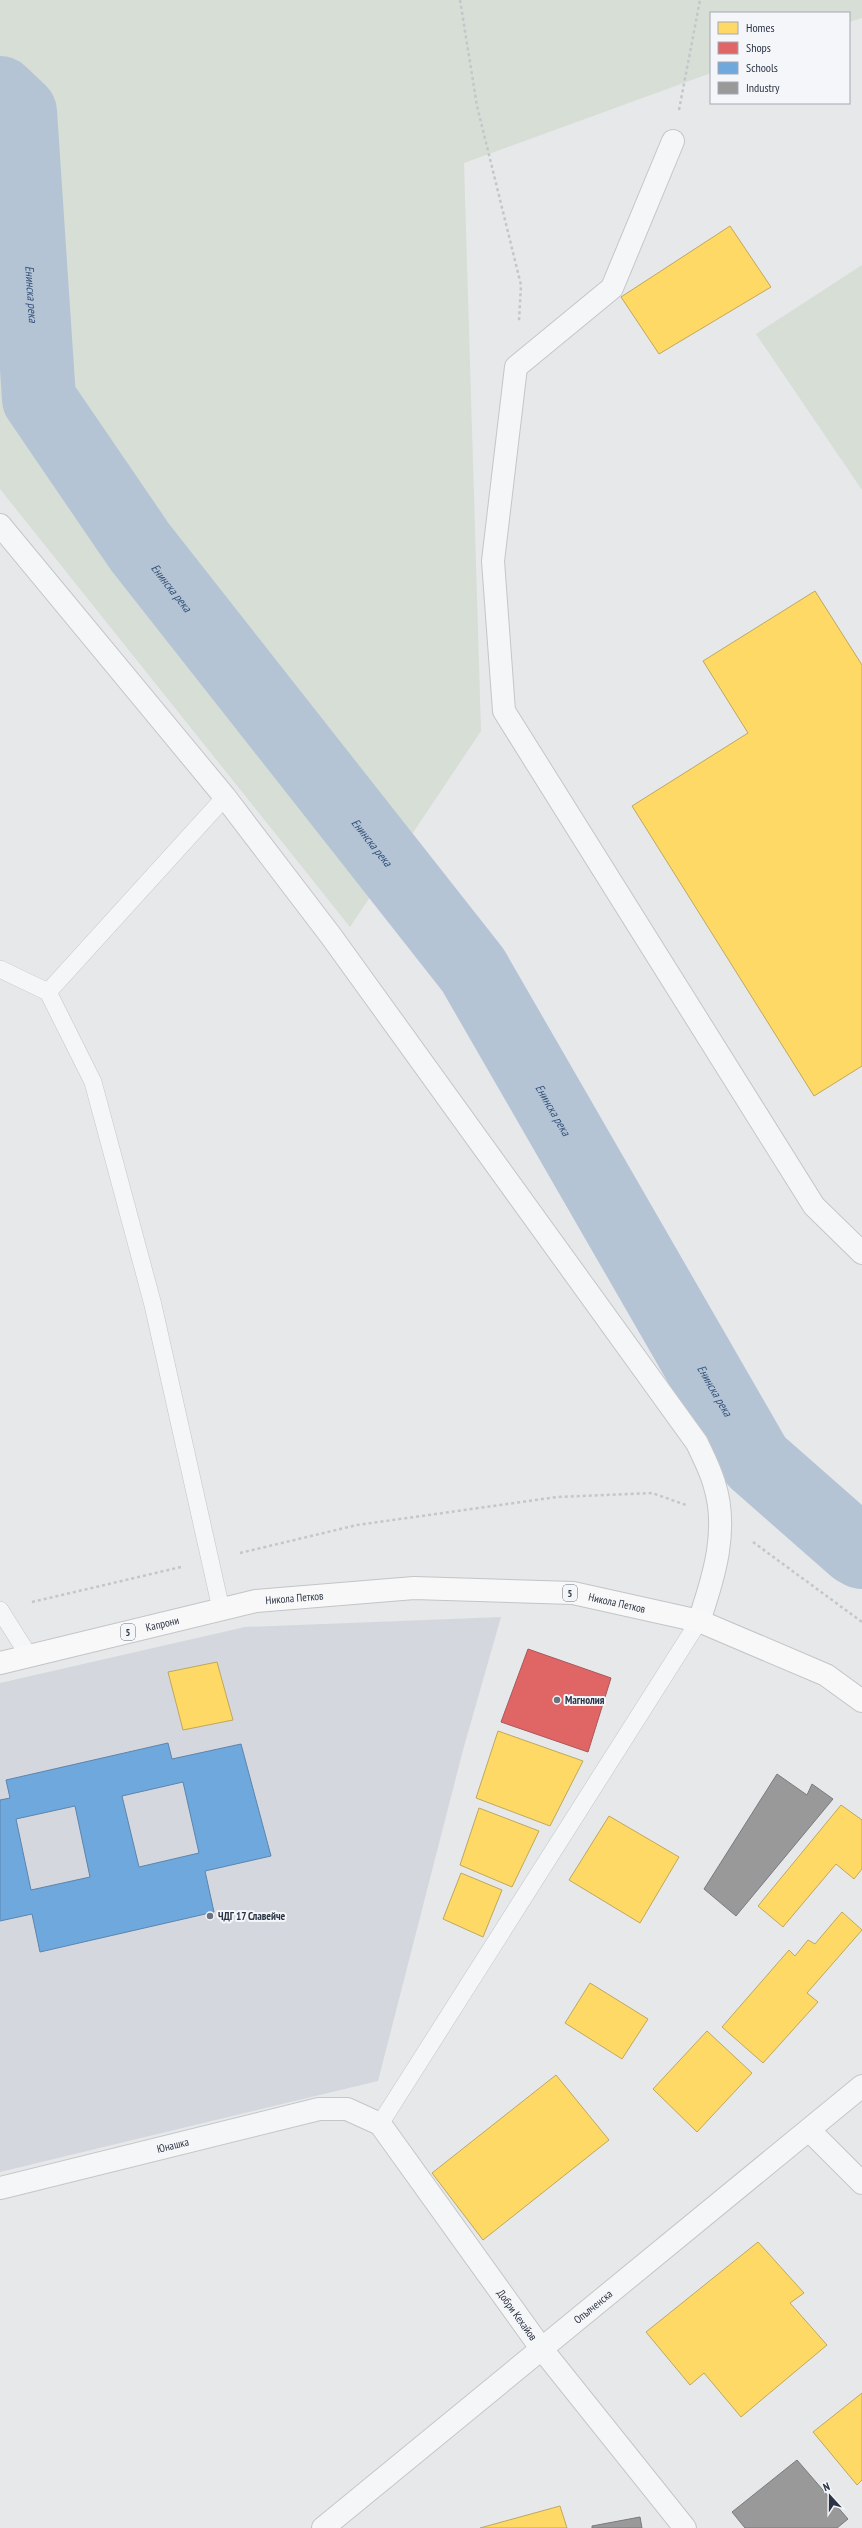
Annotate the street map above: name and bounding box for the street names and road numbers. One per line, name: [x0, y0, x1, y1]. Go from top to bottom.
road number: 5: [563, 1585, 577, 1601]
street label: Никола Петков: [265, 1588, 325, 1607]
street label: Никола Петков: [587, 1590, 647, 1616]
street label: Капрони: [144, 1613, 181, 1634]
road number: 5: [121, 1624, 135, 1640]
street label: Юнашка: [155, 2135, 190, 2156]
street label: Добри Кехайов: [494, 2287, 541, 2344]
street label: Опълченска: [571, 2287, 615, 2327]

